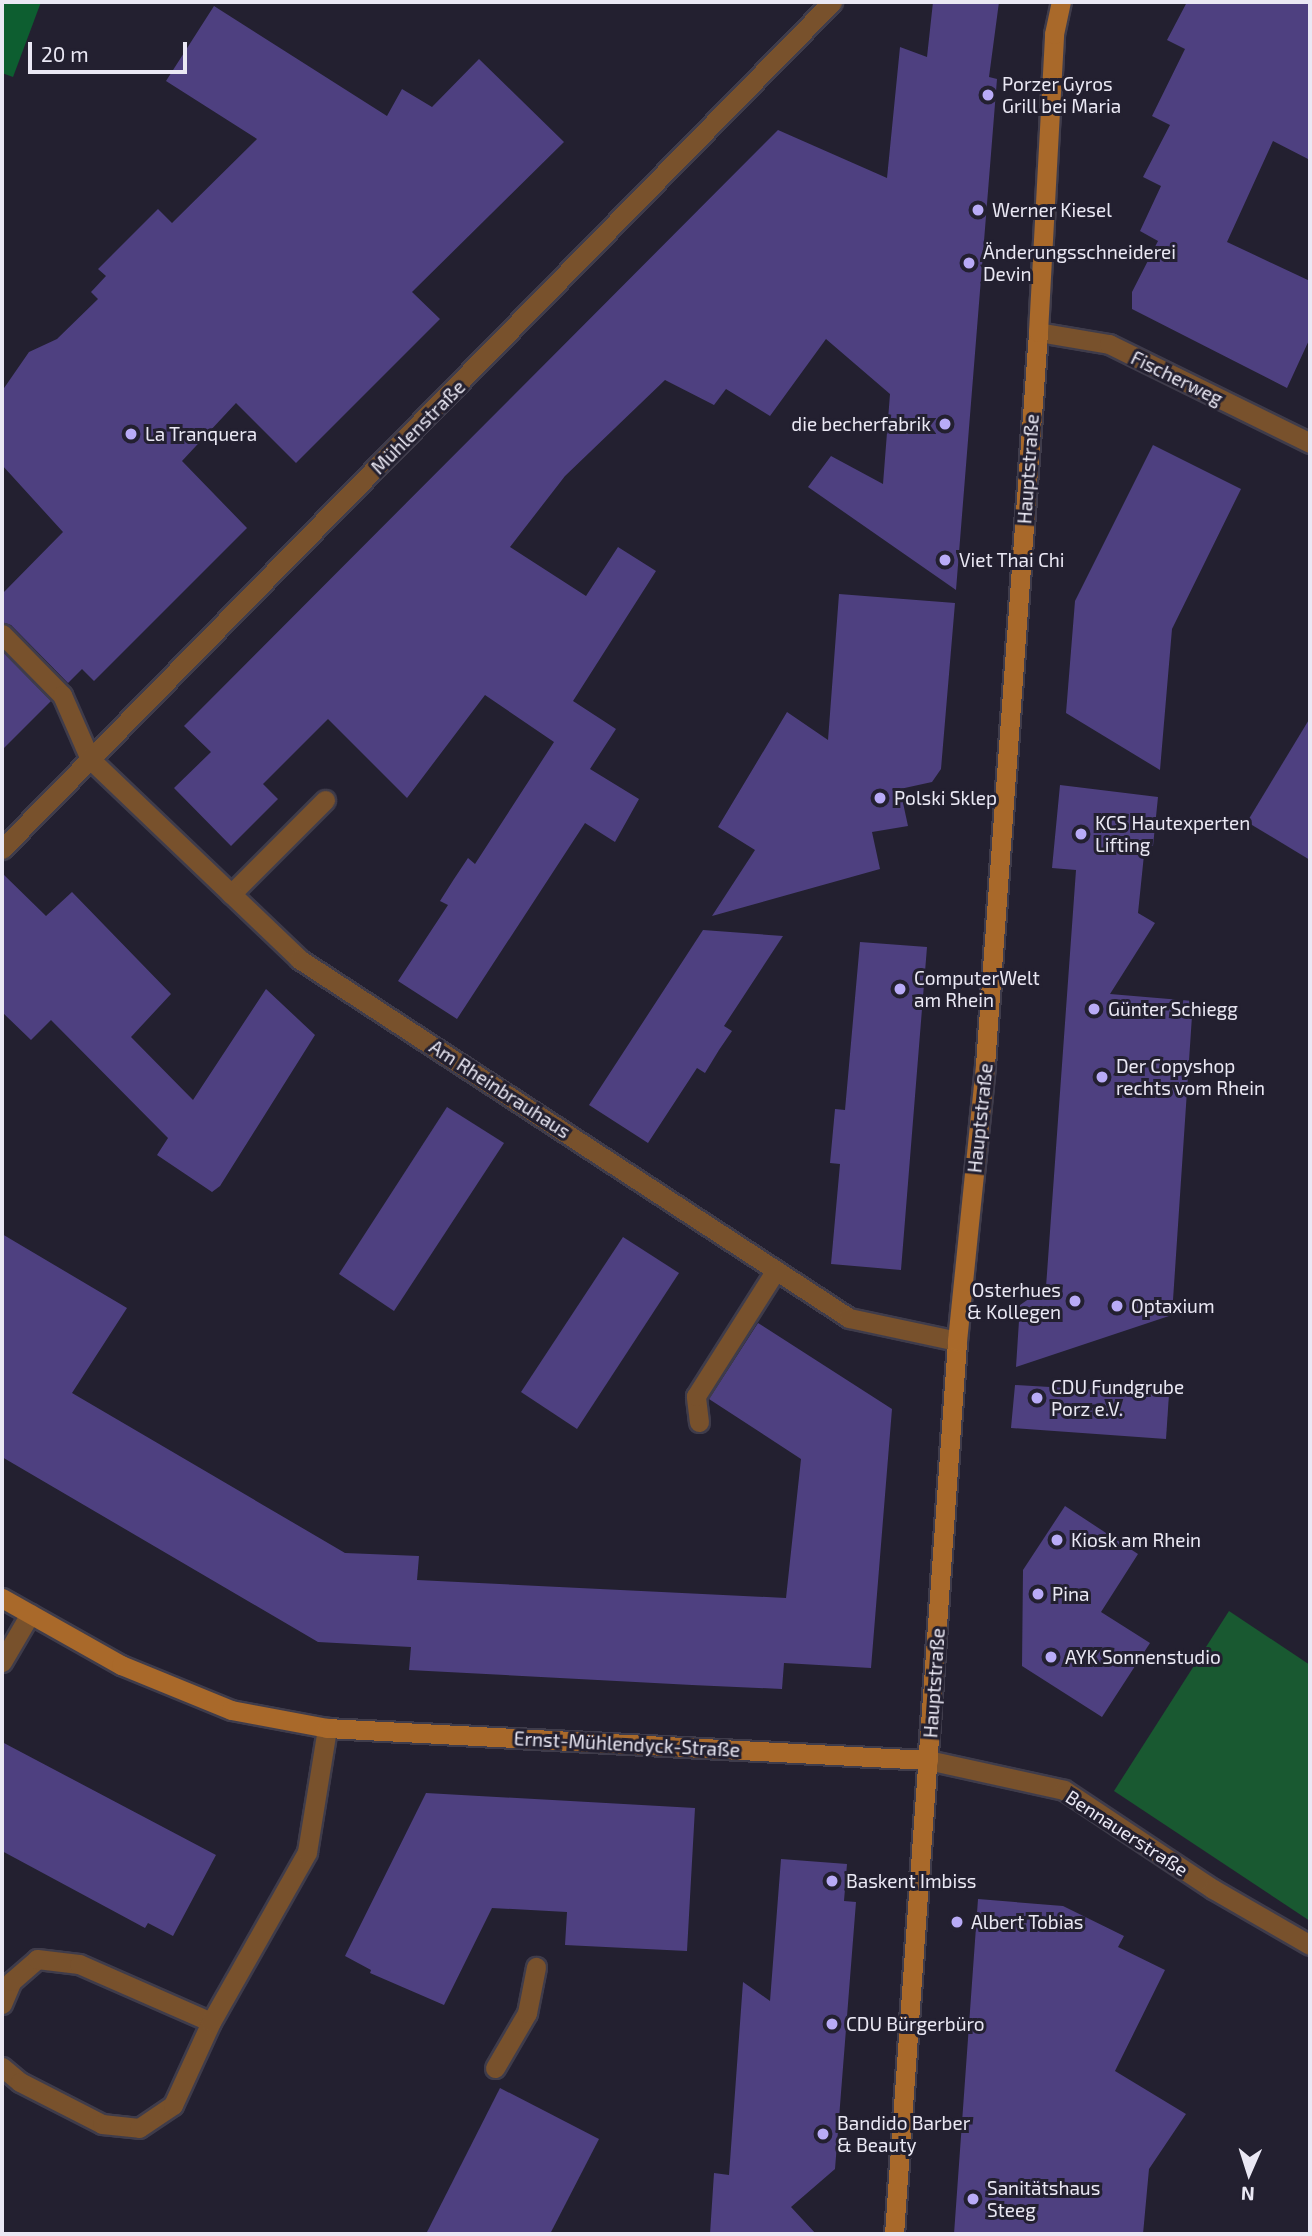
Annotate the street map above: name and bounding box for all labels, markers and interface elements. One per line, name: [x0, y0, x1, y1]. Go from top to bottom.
scale bar: [32, 28, 191, 72]
text: 20 m: [41, 41, 89, 66]
place label: Porzer Gyros Grill bei Maria: [1002, 73, 1122, 117]
marker: Porzer Gyros Grill bei Maria: [980, 87, 996, 103]
place label: Werner Kiesel: [992, 199, 1112, 221]
marker: Werner Kiesel: [970, 202, 986, 218]
place label: Änderungsschneiderei Devin: [983, 241, 1176, 285]
marker: Änderungsschneiderei Devin: [961, 255, 977, 271]
street label: Fischerweg: [1127, 346, 1227, 410]
street label: Mühlenstraße: [366, 375, 470, 479]
place label: die becherfabrik: [791, 413, 931, 435]
street label: Hauptstraße: [1013, 413, 1043, 525]
marker: die becherfabrik: [937, 416, 953, 432]
place label: La Tranquera: [145, 423, 258, 445]
marker: La Tranquera: [123, 426, 139, 442]
place label: Viet Thai Chi: [959, 549, 1065, 571]
marker: Viet Thai Chi: [937, 552, 953, 568]
place label: Polski Sklep: [894, 787, 997, 809]
marker: Polski Sklep: [872, 790, 888, 806]
place label: KCS Hautexperten Lifting: [1095, 812, 1250, 856]
marker: KCS Hautexperten Lifting: [1073, 826, 1089, 842]
place label: ComputerWelt am Rhein: [914, 967, 1040, 1011]
marker: ComputerWelt am Rhein: [892, 981, 908, 997]
place label: Günter Schiegg: [1108, 998, 1238, 1020]
marker: Günter Schiegg: [1086, 1001, 1102, 1017]
street label: Am Rheinbrauhaus: [425, 1035, 575, 1143]
place label: Der Copyshop rechts vom Rhein: [1116, 1055, 1265, 1099]
street label: Hauptstraße: [963, 1062, 997, 1174]
marker: Der Copyshop rechts vom Rhein: [1094, 1069, 1110, 1085]
place label: Osterhues & Kollegen: [967, 1279, 1061, 1323]
marker: Osterhues & Kollegen: [1067, 1293, 1083, 1309]
place label: Optaxium: [1131, 1295, 1215, 1317]
marker: Optaxium: [1109, 1298, 1125, 1314]
place label: CDU Fundgrube Porz e.V.: [1051, 1376, 1184, 1420]
marker: CDU Fundgrube Porz e.V.: [1029, 1390, 1045, 1406]
place label: Kiosk am Rhein: [1071, 1529, 1201, 1551]
marker: Kiosk am Rhein: [1049, 1532, 1065, 1548]
place label: Pina: [1052, 1583, 1089, 1605]
marker: Pina: [1030, 1586, 1046, 1602]
street label: Hauptstraße: [919, 1627, 949, 1739]
place label: AYK Sonnenstudio: [1065, 1646, 1221, 1668]
marker: AYK Sonnenstudio: [1043, 1649, 1059, 1665]
street label: Ernst-Mühlendyck-Straße: [513, 1727, 741, 1761]
street label: Bennauerstraße: [1062, 1785, 1192, 1881]
place label: Baskent Imbiss: [846, 1870, 976, 1892]
marker: Baskent Imbiss: [824, 1873, 840, 1889]
place label: Albert Tobias: [971, 1911, 1084, 1933]
marker: Albert Tobias: [949, 1914, 965, 1930]
place label: CDU Bürgerbüro: [846, 2013, 985, 2035]
marker: CDU Bürgerbüro: [824, 2016, 840, 2032]
place label: Bandido Barber & Beauty: [837, 2112, 970, 2156]
marker: Bandido Barber & Beauty: [815, 2126, 831, 2142]
north arrow: [1214, 2138, 1284, 2208]
place label: Sanitätshaus Steeg: [987, 2177, 1100, 2221]
text: N: [1240, 2183, 1255, 2206]
marker: Sanitätshaus Steeg: [965, 2191, 981, 2207]

